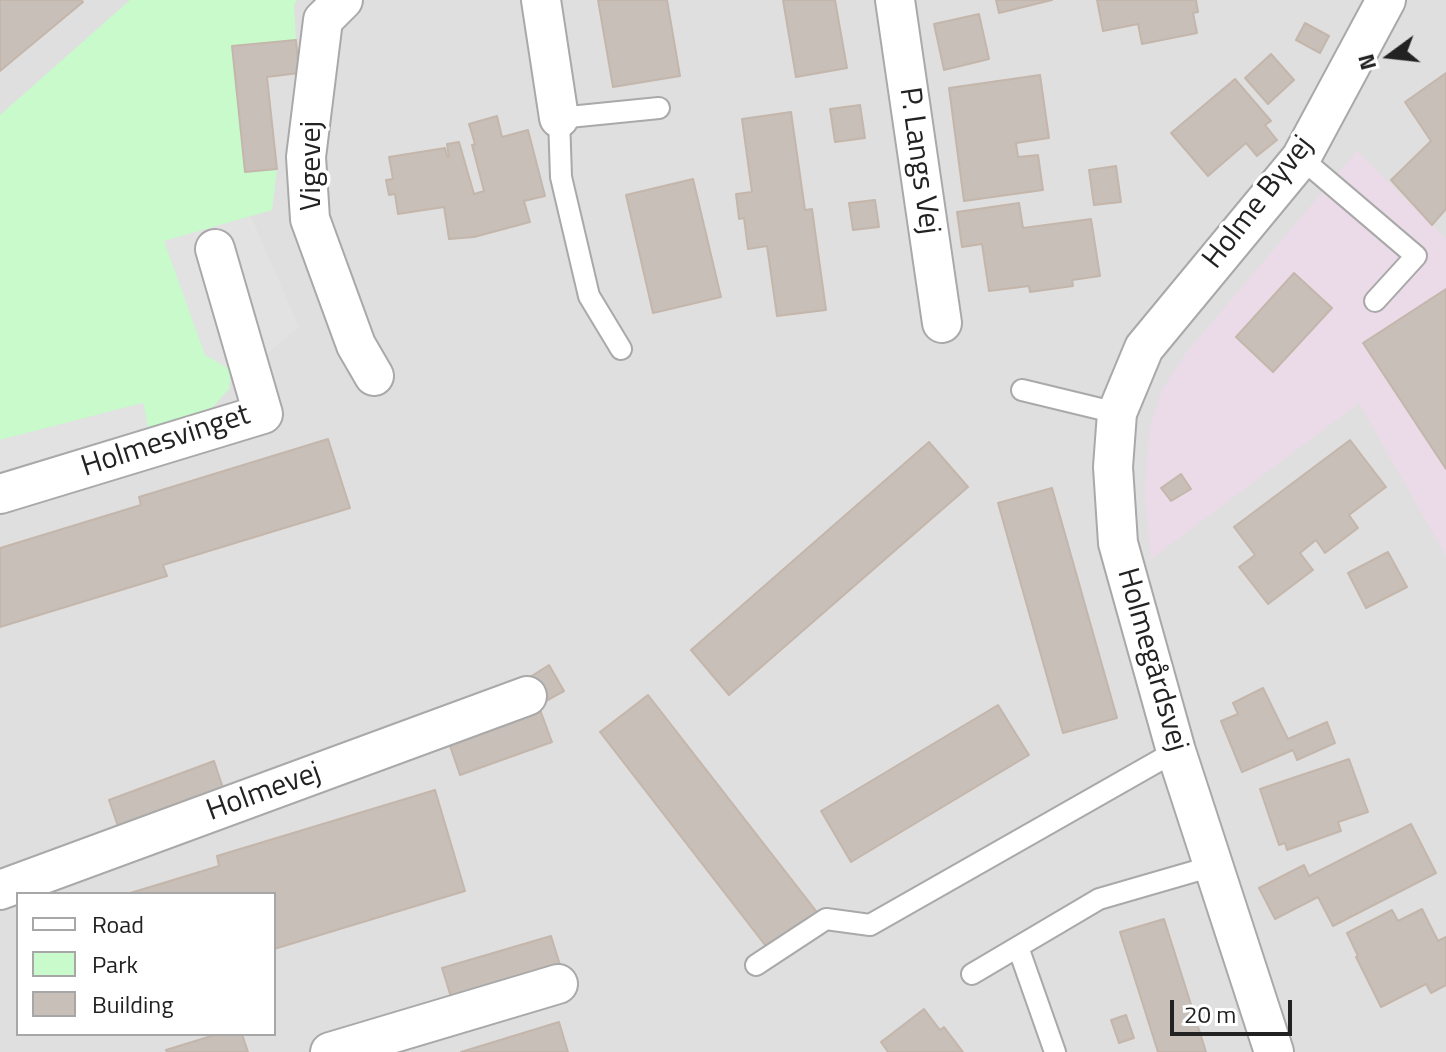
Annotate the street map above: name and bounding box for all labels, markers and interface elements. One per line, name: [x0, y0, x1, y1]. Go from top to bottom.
north arrow: [1350, 16, 1430, 96]
text: N: [1348, 50, 1385, 74]
street label: P. Langs Vej: [890, 85, 946, 237]
street label: Vigevej: [295, 121, 331, 211]
street label: Holme Byvej: [1196, 129, 1322, 277]
street label: Holmesvinget: [77, 398, 255, 486]
street label: Holmegårdsvej: [1108, 564, 1194, 756]
street label: Holmevej: [202, 756, 326, 830]
legend: [16, 892, 276, 1036]
text: Road: [92, 906, 144, 942]
text: Park: [92, 946, 138, 982]
scale bar: [1174, 984, 1296, 1034]
text: Building: [92, 986, 174, 1022]
text: 20 m: [1184, 996, 1236, 1032]

